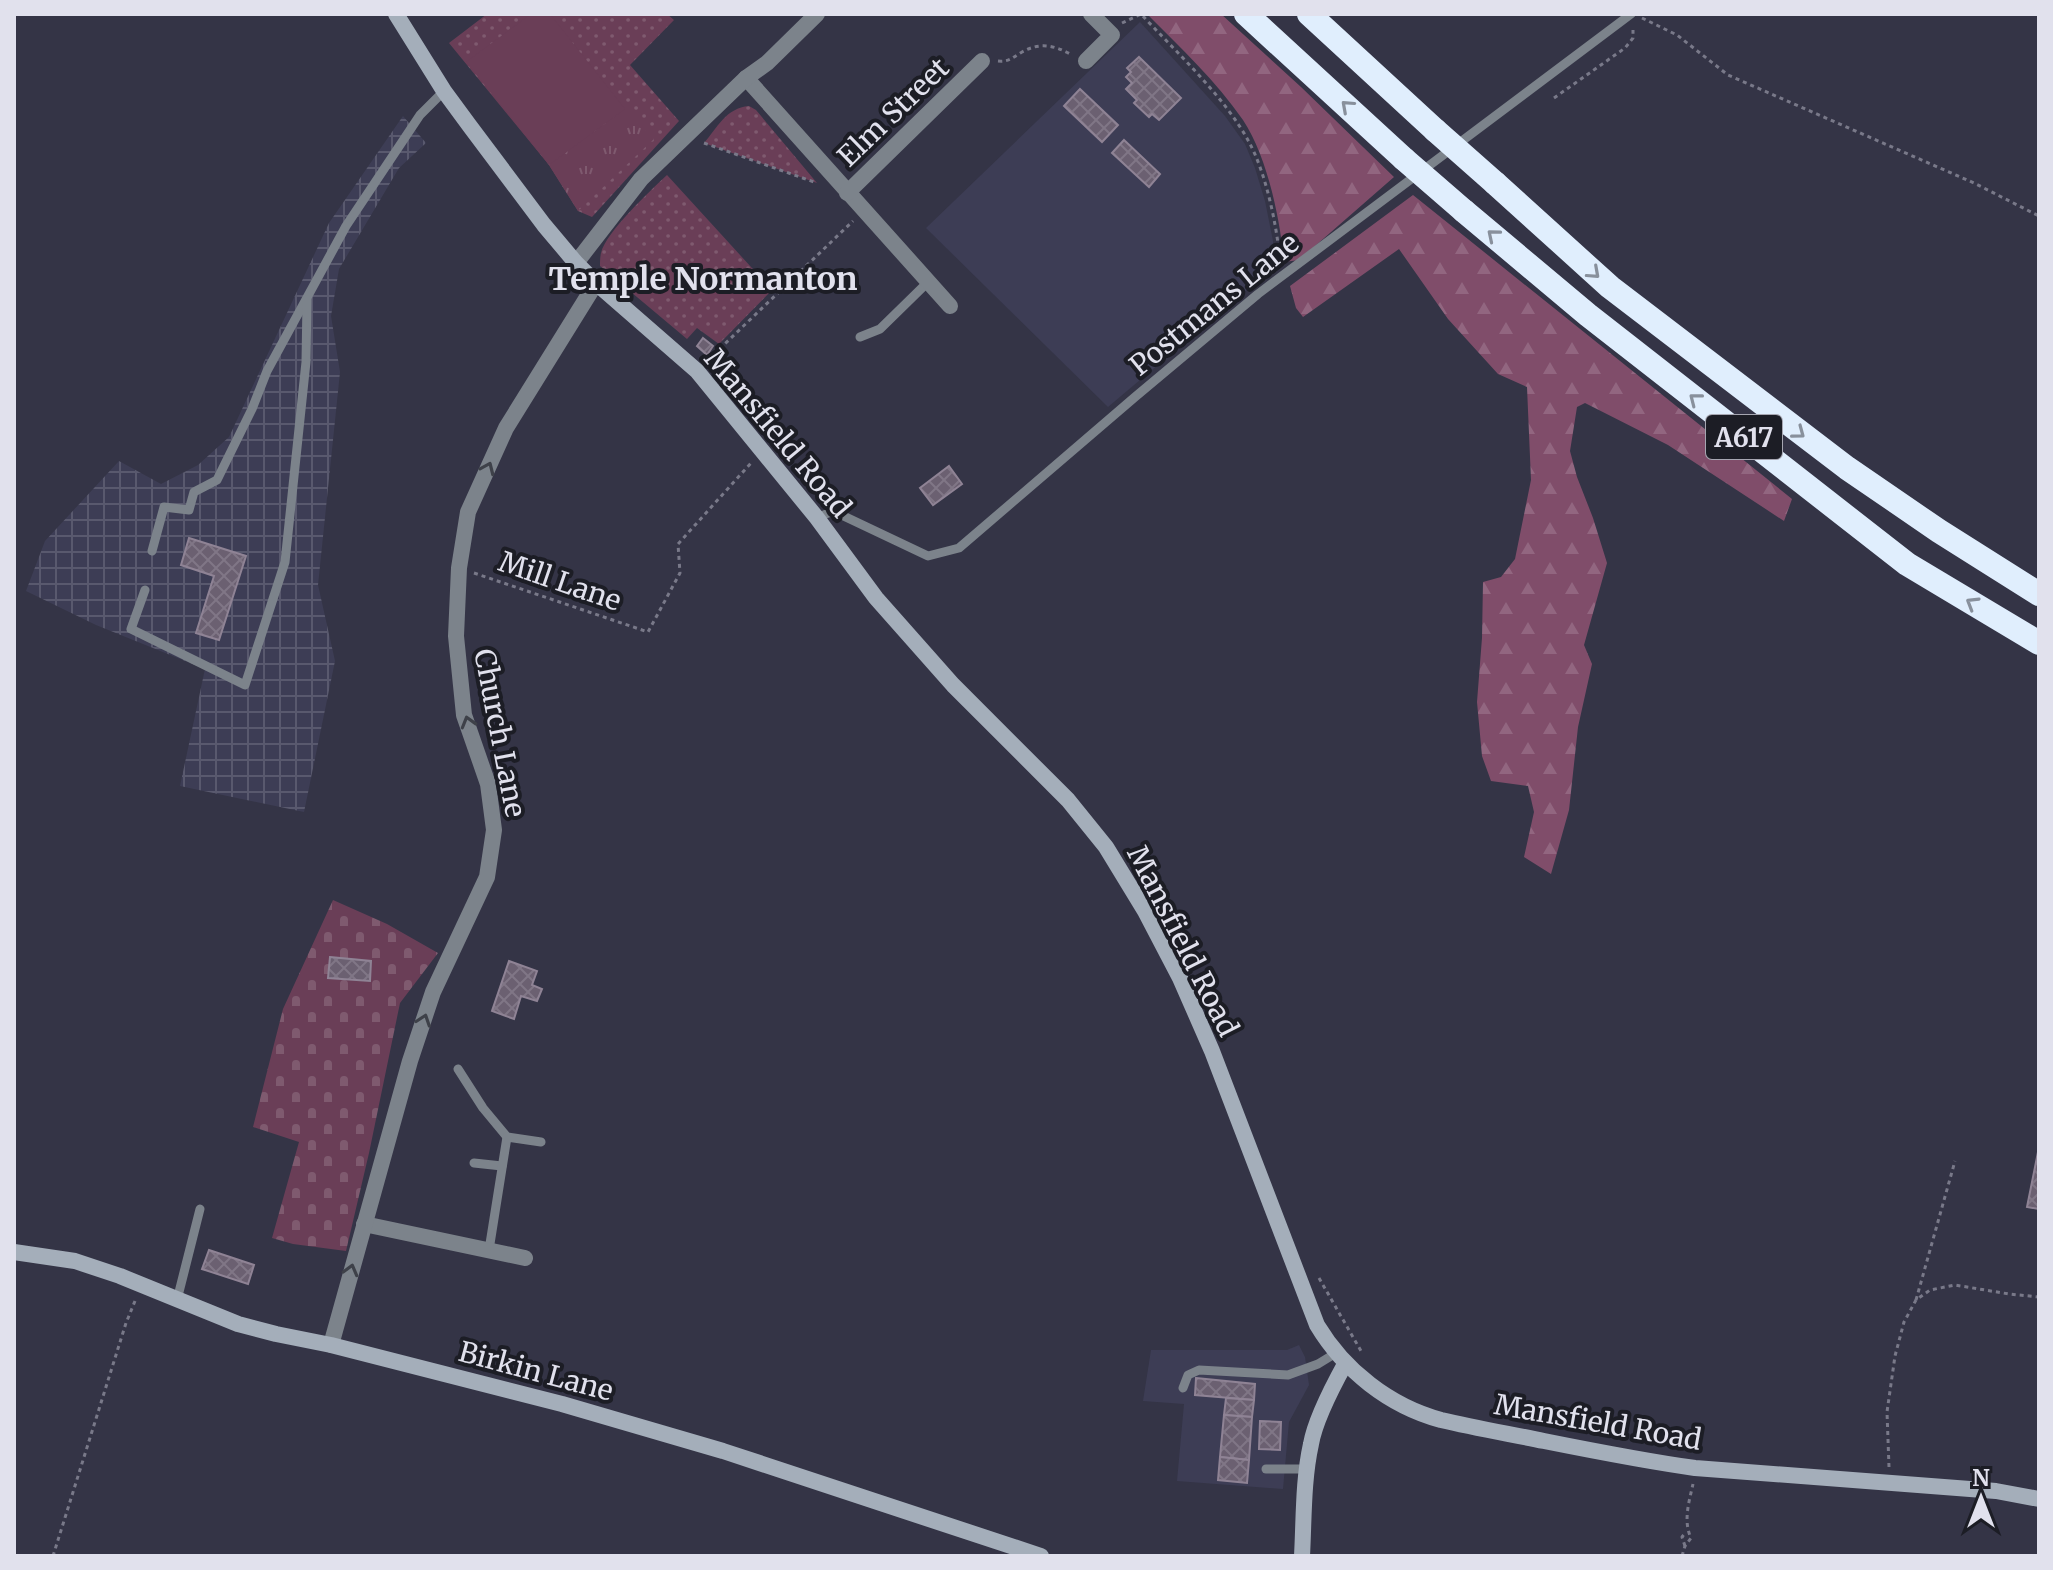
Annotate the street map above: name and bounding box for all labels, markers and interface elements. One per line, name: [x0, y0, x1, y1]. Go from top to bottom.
street label: Elm Street: [830, 50, 956, 174]
one-way arrow: [1341, 101, 1356, 116]
street label: Postmans Lane: [1122, 225, 1306, 383]
one-way arrow: [1488, 230, 1503, 245]
district label: Temple Normanton: [548, 259, 858, 299]
one-way arrow: [1585, 263, 1600, 278]
street label: Mansfield Road: [697, 341, 859, 525]
one-way arrow: [1689, 395, 1704, 409]
road number: A617: [1706, 415, 1782, 459]
one-way arrow: [1791, 423, 1805, 437]
one-way arrow: [478, 462, 494, 476]
street label: Mill Lane: [494, 543, 626, 619]
one-way arrow: [1966, 597, 1981, 613]
street label: Church Lane: [466, 646, 534, 820]
one-way arrow: [460, 716, 477, 729]
street label: Mansfield Road: [1119, 840, 1247, 1043]
one-way arrow: [414, 1014, 430, 1028]
one-way arrow: [342, 1263, 359, 1277]
street label: Birkin Lane: [455, 1333, 617, 1409]
street label: Mansfield Road: [1492, 1386, 1704, 1458]
north arrow: [1941, 1458, 2021, 1538]
text: N: [1972, 1464, 1990, 1492]

